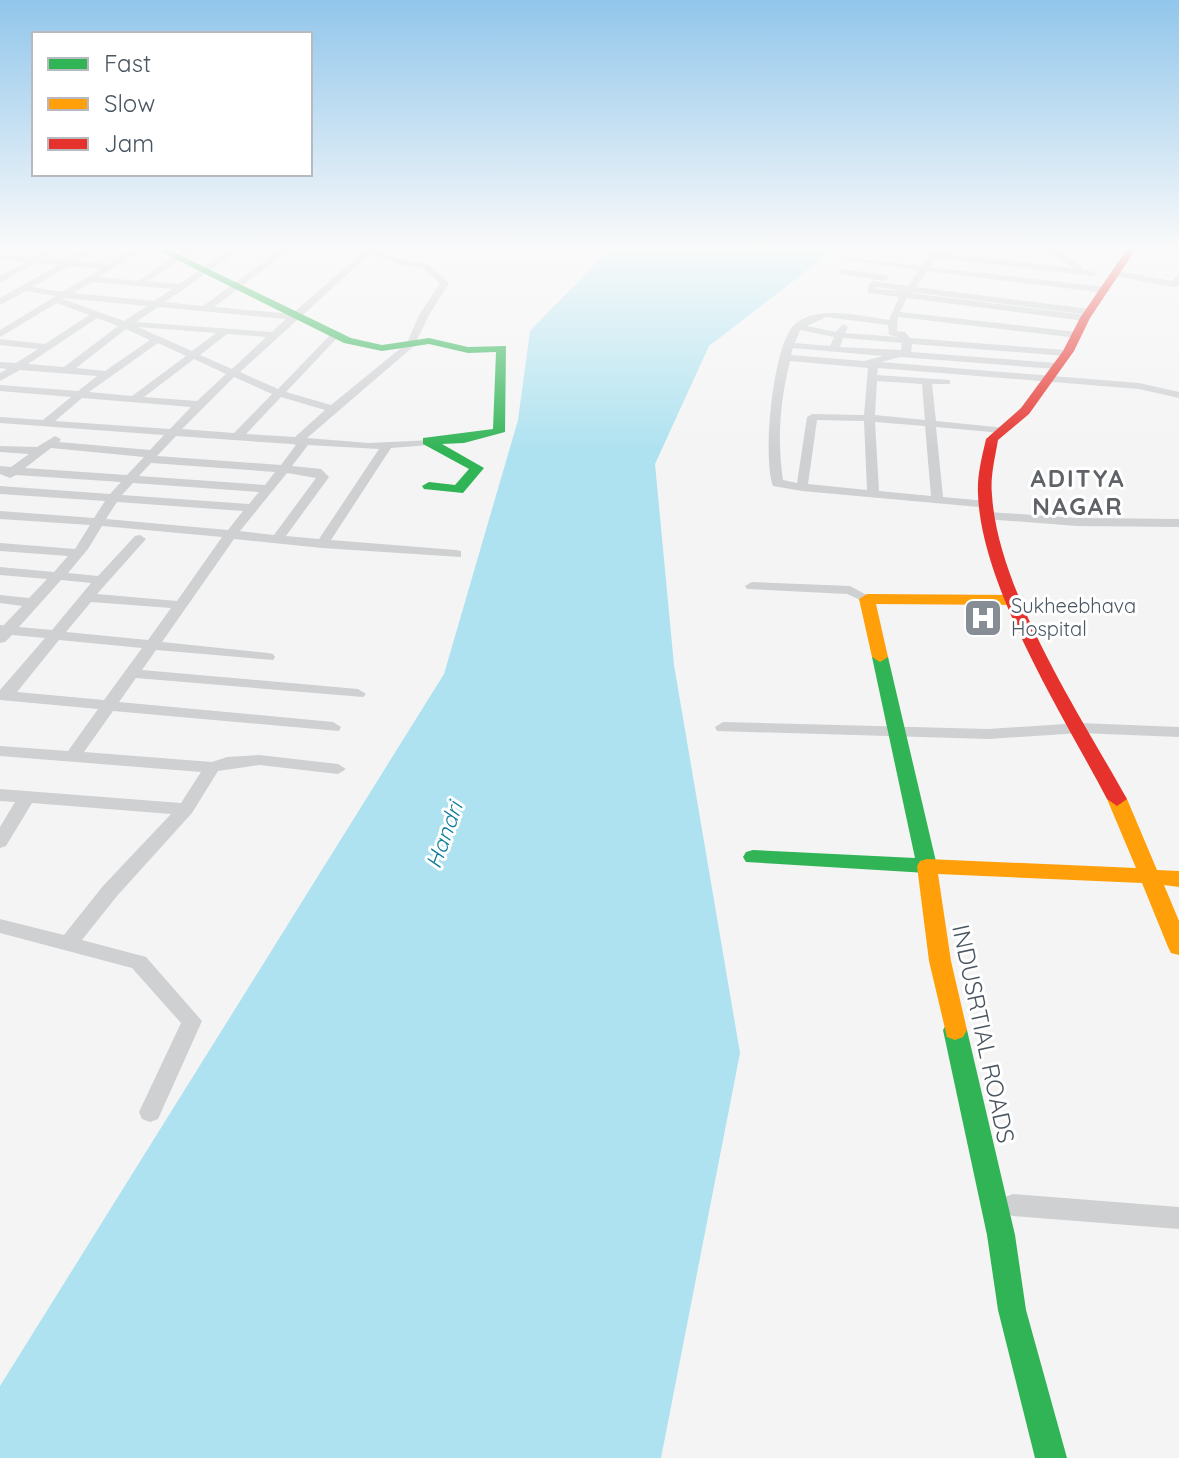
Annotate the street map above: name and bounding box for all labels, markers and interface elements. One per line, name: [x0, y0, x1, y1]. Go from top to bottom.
legend: [32, 32, 312, 176]
text: Fast: [104, 48, 151, 78]
text: Slow: [104, 88, 155, 118]
text: Jam: [104, 128, 154, 158]
district label: ADITYA NAGAR: [1031, 463, 1125, 521]
place label: Sukheebhava Hospital: [1011, 593, 1136, 641]
hospital icon: Sukheebhava Hospital: [962, 597, 1004, 639]
water label: Handri: [419, 796, 470, 872]
street label: INDUSRTIAL ROADS: [946, 922, 1022, 1146]

